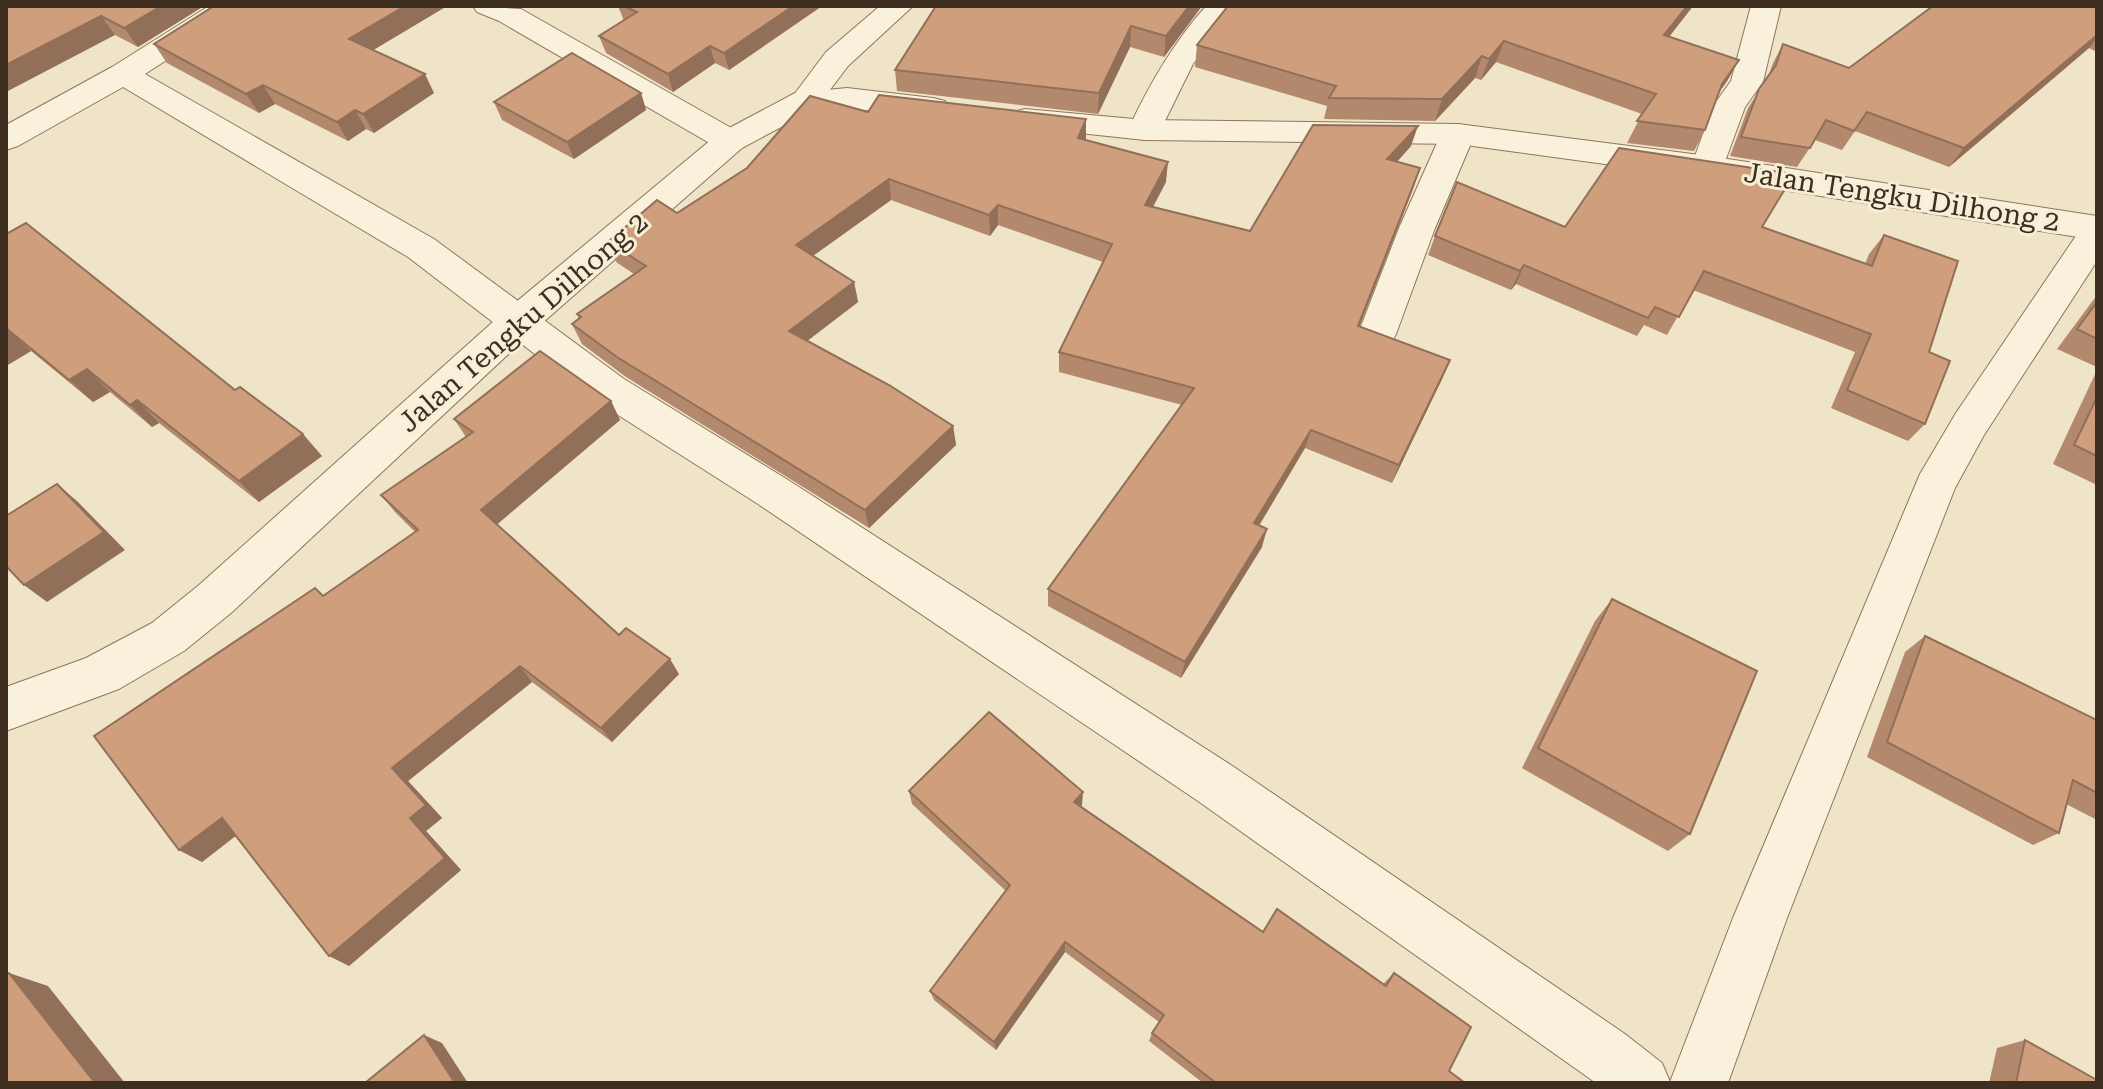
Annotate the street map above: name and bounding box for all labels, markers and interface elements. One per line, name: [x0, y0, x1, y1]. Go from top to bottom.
street label: Jalan Tengku Dilhong 2: [1742, 156, 2062, 238]
street label: Jalan Tengku Dilhong 2: [392, 205, 654, 439]

